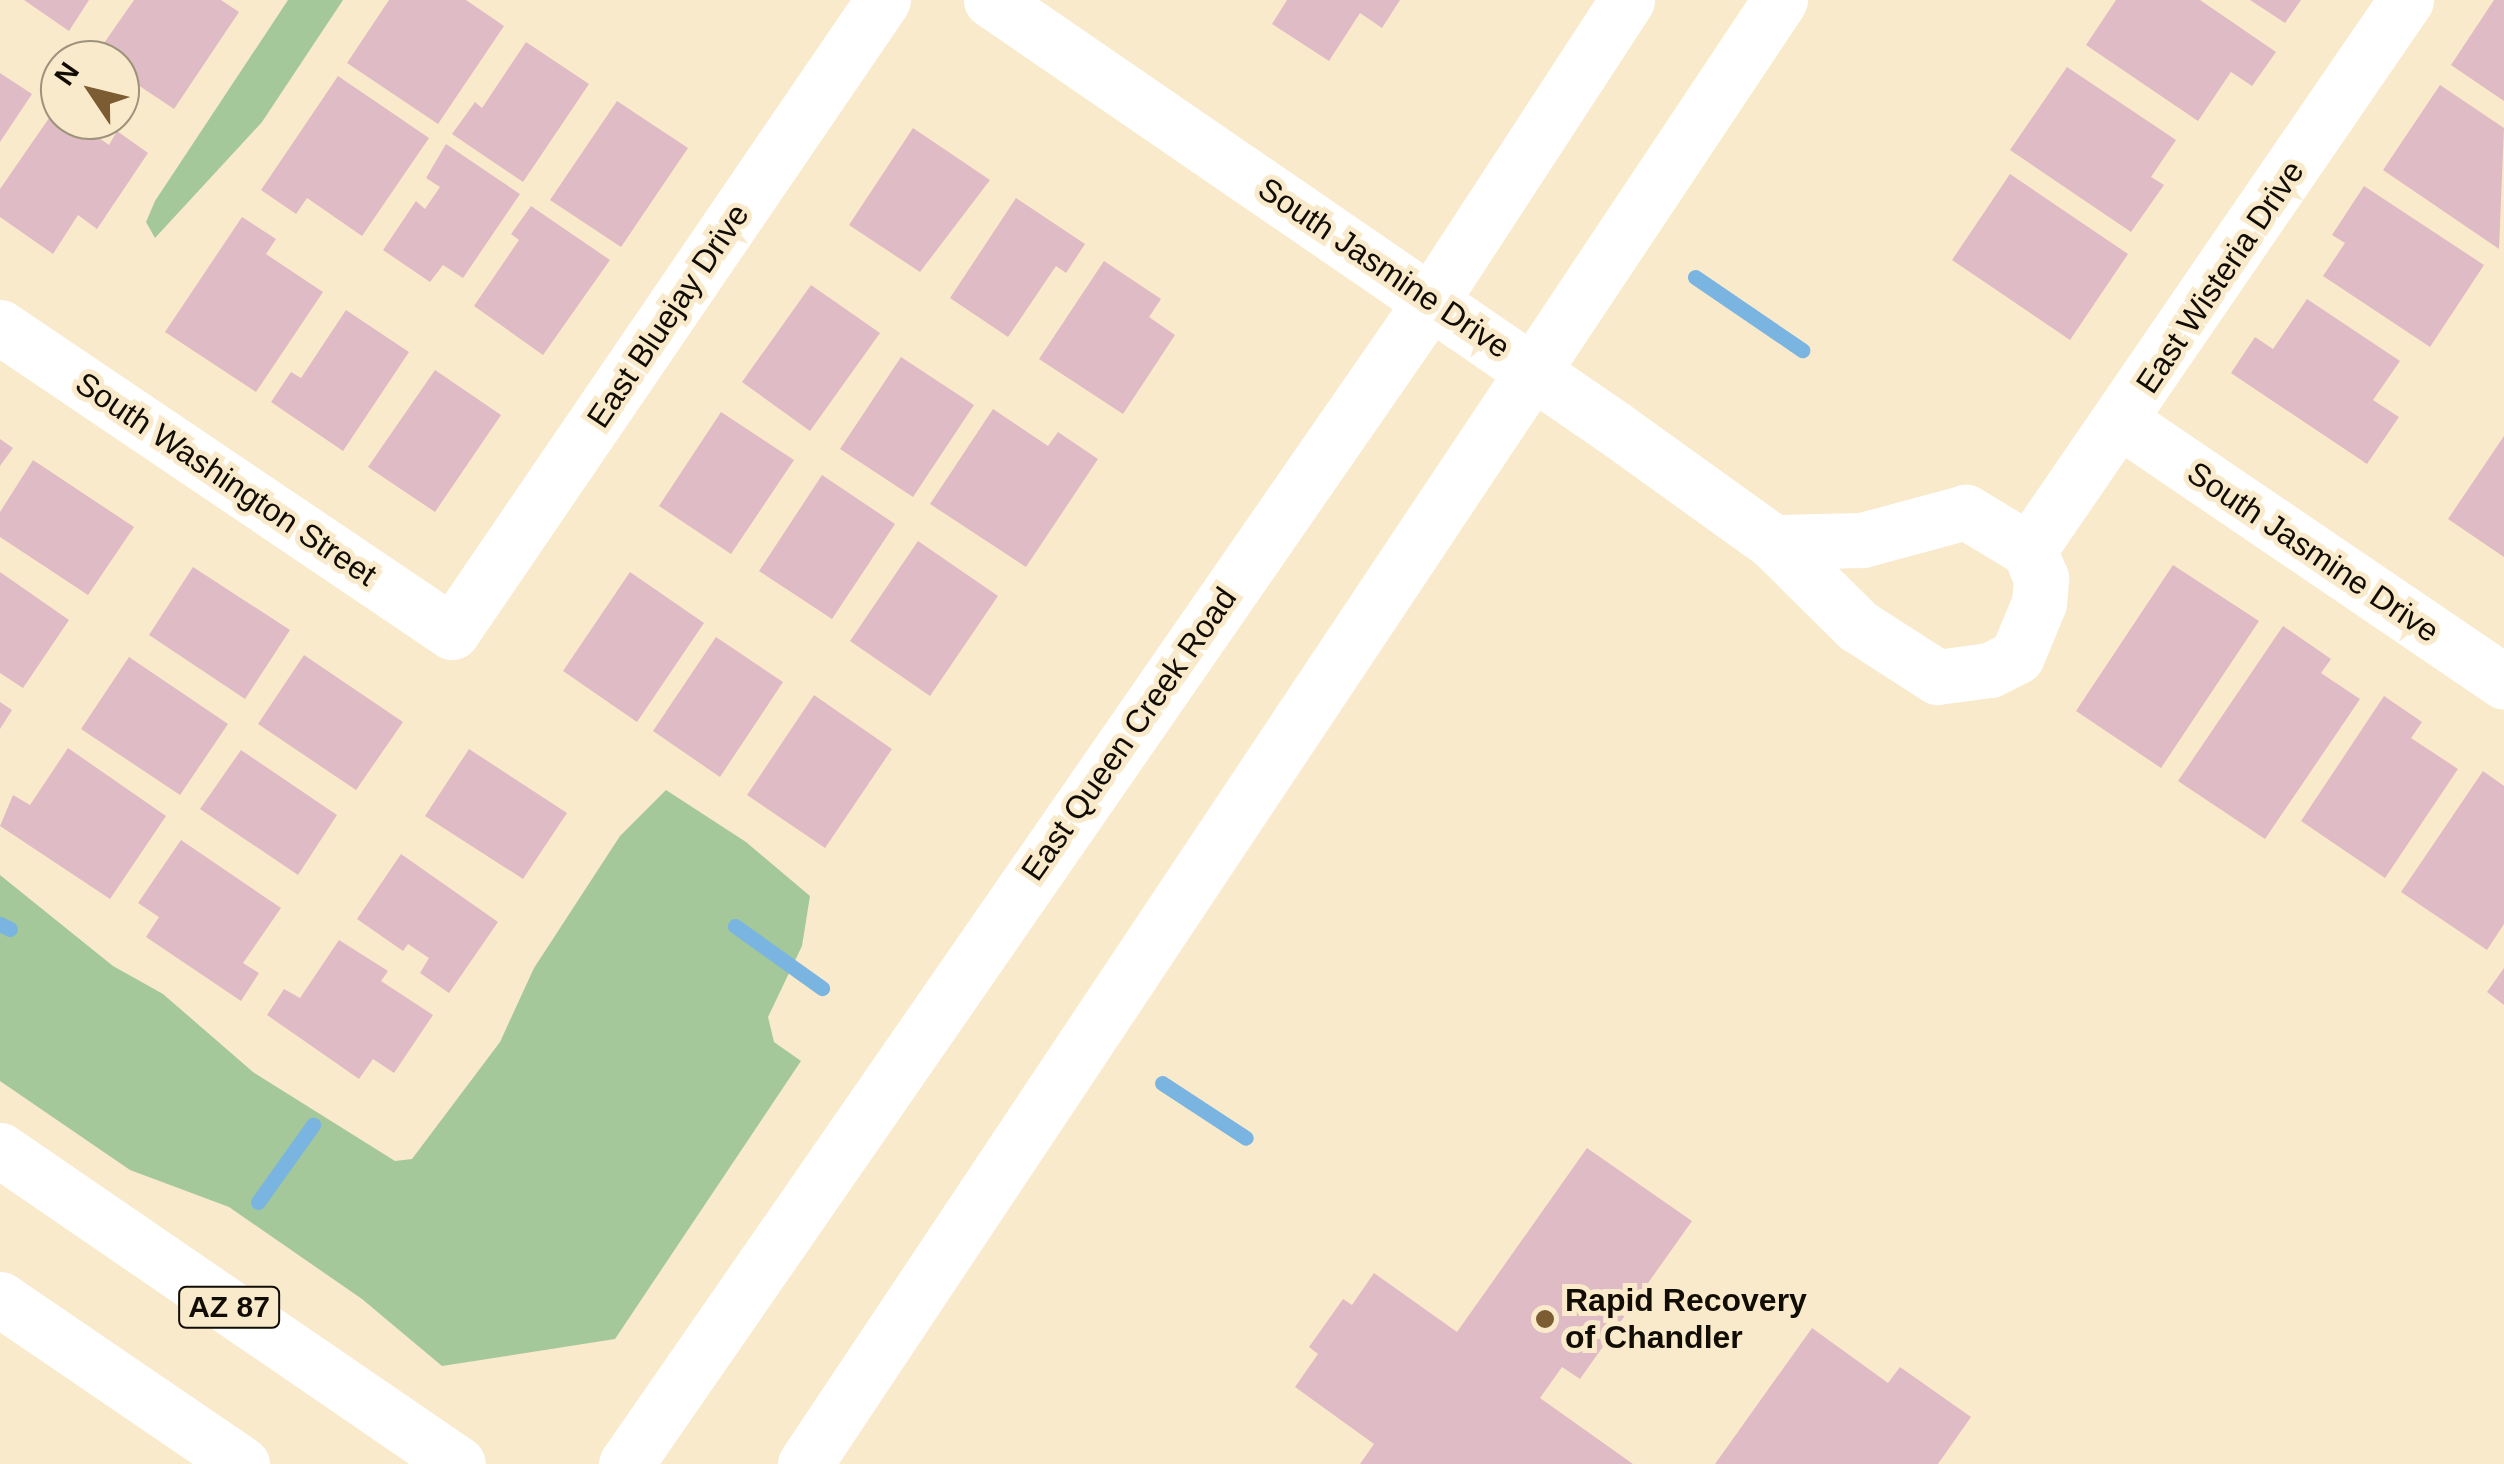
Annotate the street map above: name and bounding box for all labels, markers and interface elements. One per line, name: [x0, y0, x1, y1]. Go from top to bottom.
north arrow: [40, 40, 140, 140]
text: N: [48, 56, 85, 91]
street label: East Wisteria Drive: [2128, 153, 2312, 401]
street label: South Jasmine Drive: [1251, 170, 1517, 366]
street label: East Bluejay Drive: [579, 197, 757, 435]
street label: South Washington Street: [68, 364, 384, 594]
street label: South Jasmine Drive: [2180, 454, 2446, 650]
street label: East Queen Creek Road: [1013, 580, 1245, 888]
road number: AZ 87: [176, 1282, 282, 1332]
place label: Rapid Recovery of Chandler: [1565, 1282, 1807, 1357]
marker: Rapid Recovery of Chandler: [1534, 1308, 1556, 1330]

